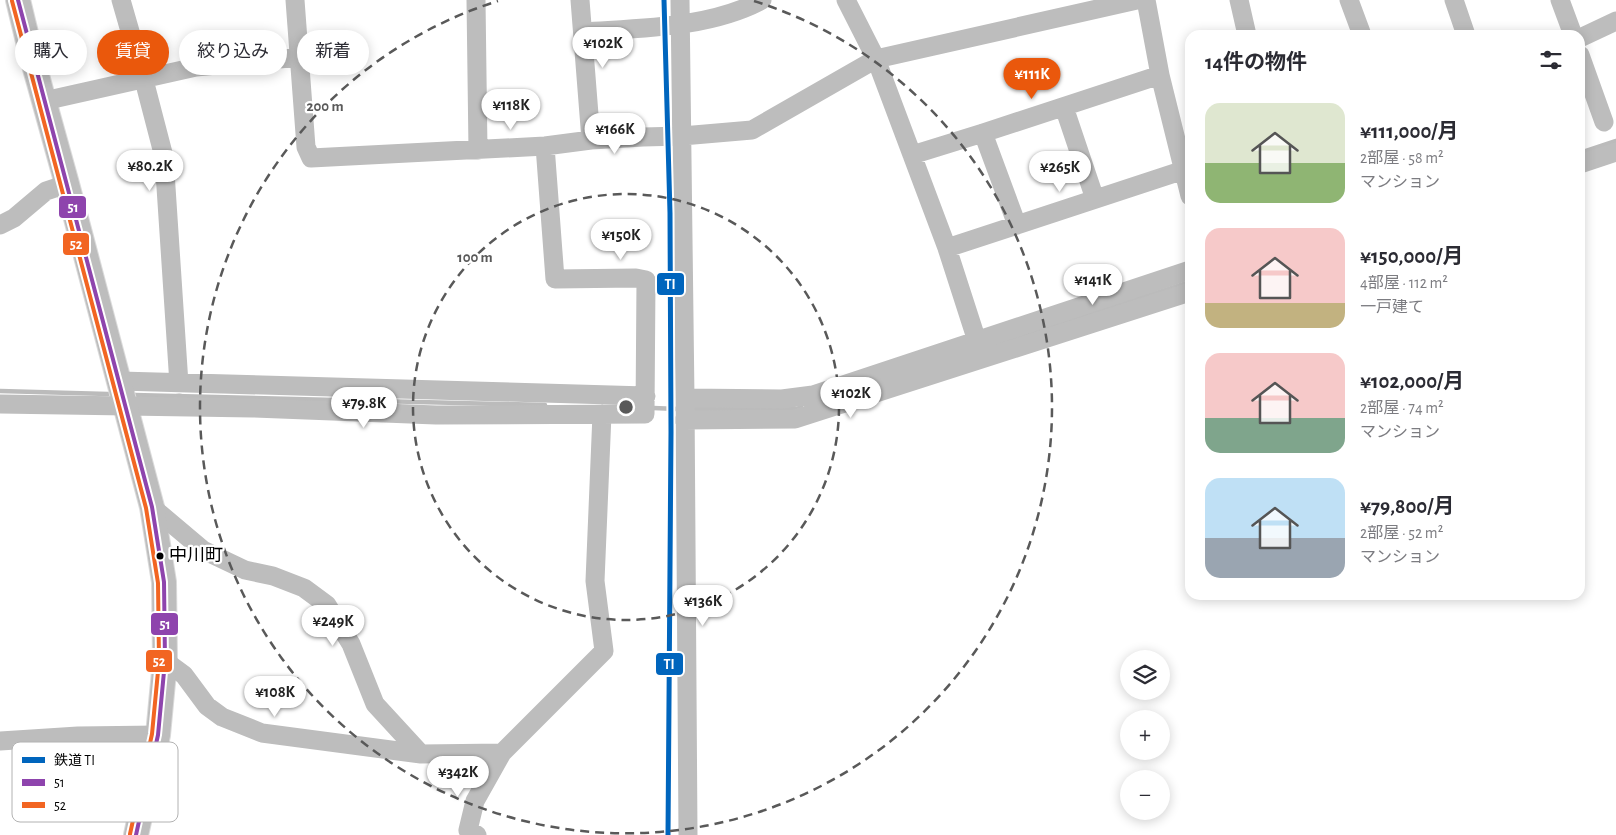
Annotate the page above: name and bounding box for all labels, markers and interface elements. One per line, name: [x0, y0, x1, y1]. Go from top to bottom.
pin: ¥102K: [568, 27, 638, 69]
chip: 購入: [15, 30, 87, 75]
chip: 賃貸: [97, 30, 169, 75]
chip: 絞り込み: [179, 30, 287, 75]
chip: 新着: [297, 30, 369, 75]
text: ¥102K: [583, 35, 623, 51]
icon: filters: [1537, 46, 1565, 74]
text: 14件の物件: [1205, 52, 1307, 73]
pin: ¥111K: [997, 58, 1067, 100]
text: ¥111K: [1014, 66, 1050, 82]
pin: ¥118K: [476, 88, 546, 131]
text: ¥118K: [492, 97, 530, 113]
text: 200 m: [306, 99, 344, 114]
pin: ¥166K: [580, 112, 650, 155]
text: ¥166K: [596, 121, 634, 137]
text: ¥111,000/月: [1360, 121, 1458, 142]
icon: home: [1245, 123, 1305, 183]
pin: ¥80.2K: [109, 150, 191, 192]
pin: ¥265K: [1025, 150, 1095, 193]
text: 2部屋 · 58 m²: [1360, 150, 1444, 166]
text: ¥80.2K: [127, 158, 173, 174]
text: ¥265K: [1040, 159, 1080, 175]
text: マンション: [1360, 174, 1440, 190]
line badge: 51: [58, 195, 87, 219]
text: 51: [67, 201, 79, 215]
pin: ¥150K: [586, 218, 656, 261]
text: ¥150K: [602, 227, 640, 243]
line badge: 52: [62, 232, 90, 256]
text: 52: [70, 238, 83, 252]
text: ¥150,000/月: [1360, 246, 1463, 267]
icon: home: [1245, 248, 1305, 308]
text: 100 m: [457, 250, 493, 265]
pin: ¥141K: [1058, 264, 1128, 306]
line badge: TI: [656, 272, 685, 296]
text: ¥141K: [1074, 272, 1112, 288]
text: 4部屋 · 112 m²: [1360, 275, 1448, 291]
text: TI: [664, 278, 676, 292]
text: 一戸建て: [1360, 299, 1424, 315]
text: ¥102,000/月: [1360, 371, 1464, 392]
icon: home: [1245, 373, 1305, 433]
pin: ¥102K: [816, 376, 886, 419]
text: ¥102K: [831, 385, 871, 401]
pin: ¥79.8K: [323, 386, 405, 429]
text: ¥79.8K: [342, 395, 386, 411]
centre of rings: [617, 398, 635, 416]
text: 2部屋 · 74 m²: [1360, 400, 1444, 416]
text: マンション: [1360, 424, 1440, 440]
text: ¥79,800/月: [1360, 496, 1454, 517]
icon: home: [1245, 498, 1305, 558]
text: 2部屋 · 52 m²: [1360, 525, 1443, 541]
place label: 中川町: [169, 546, 223, 565]
text: マンション: [1360, 549, 1440, 565]
marker: 中川町: [155, 551, 165, 561]
pin: ¥136K: [668, 584, 738, 627]
text: ¥136K: [684, 593, 722, 609]
pin: ¥249K: [298, 604, 368, 647]
line badge: 51: [150, 612, 179, 636]
text: ¥249K: [312, 613, 354, 629]
text: 51: [159, 618, 171, 632]
line badge: 52: [145, 649, 173, 673]
map controls: [1120, 650, 1170, 820]
button: layers: [1120, 650, 1170, 700]
line badge: TI: [655, 652, 684, 676]
text: 52: [153, 655, 166, 669]
text: TI: [663, 658, 675, 672]
pin: ¥108K: [240, 676, 310, 718]
text: ¥108K: [255, 684, 295, 700]
button: +: [1120, 710, 1170, 760]
legend: [12, 742, 178, 822]
text: 鉄道 TI: [54, 753, 95, 768]
pin: ¥342K: [423, 756, 493, 798]
text: ¥342K: [438, 764, 478, 780]
button: −: [1120, 770, 1170, 820]
text: 51: [54, 776, 65, 790]
text: 52: [54, 799, 66, 813]

